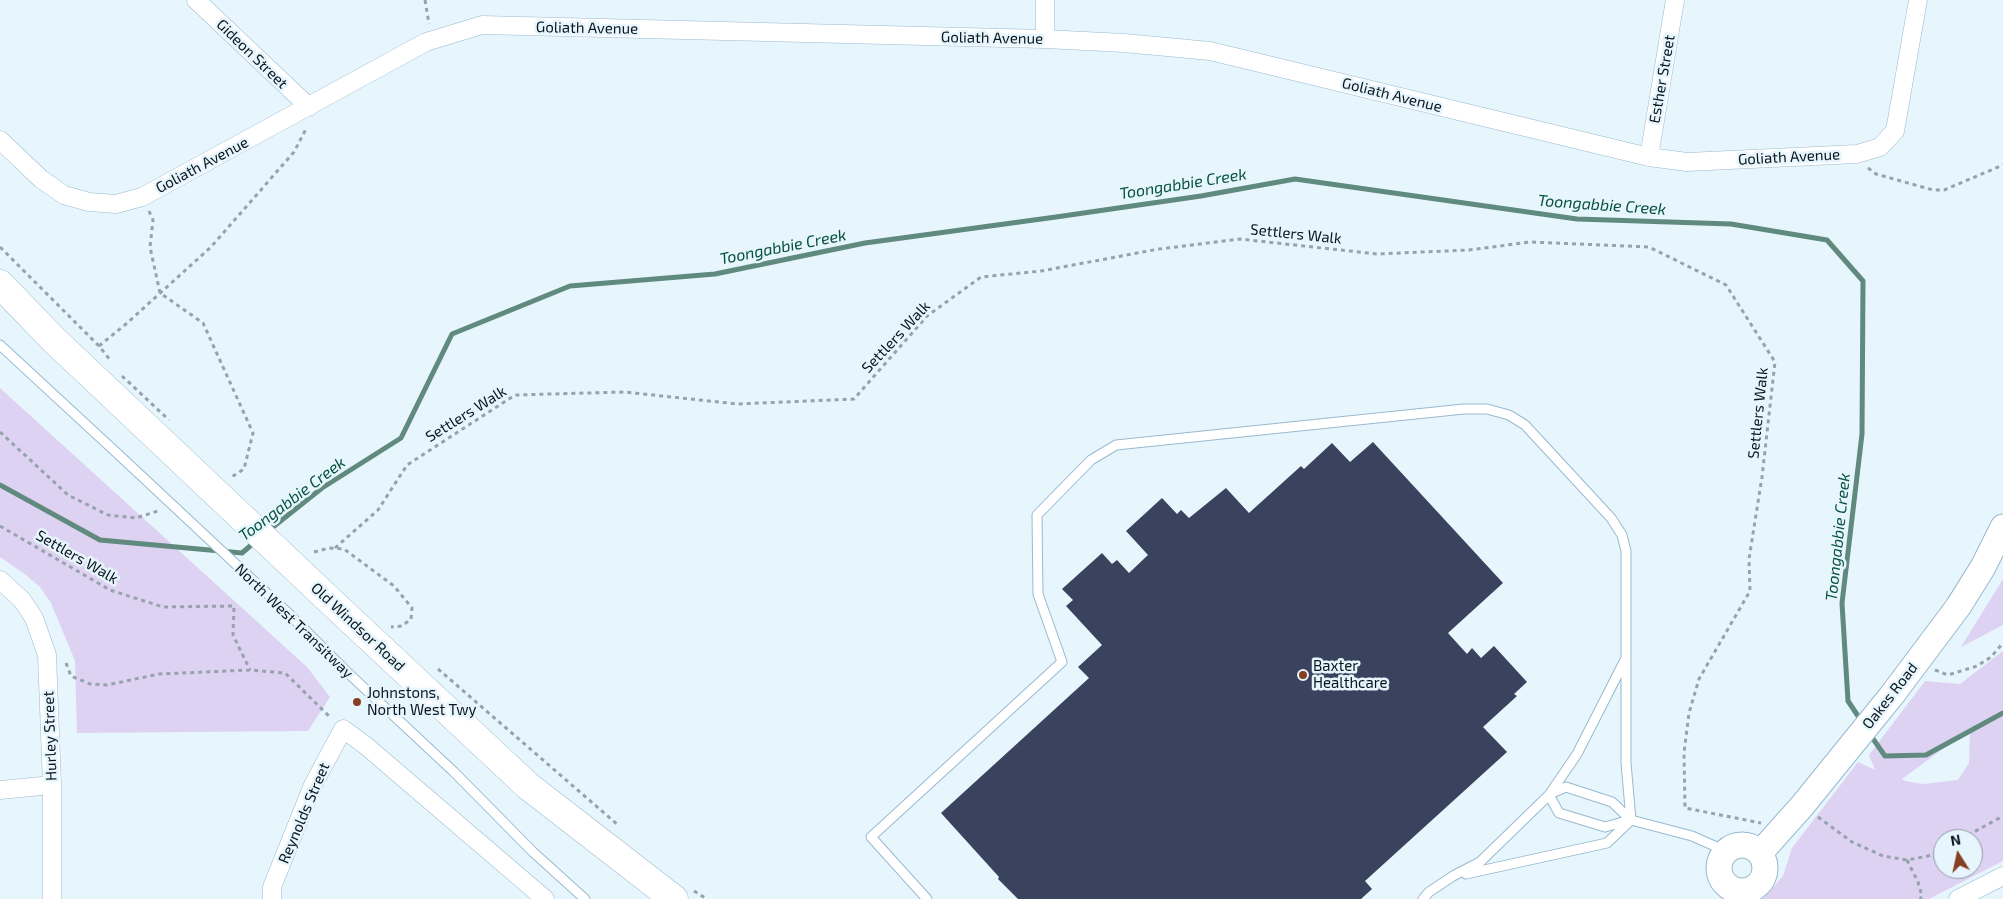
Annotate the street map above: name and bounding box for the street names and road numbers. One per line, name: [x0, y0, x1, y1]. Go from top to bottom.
street label: Gideon Street: [213, 16, 291, 92]
street label: Goliath Avenue: [536, 18, 638, 38]
street label: Goliath Avenue: [941, 28, 1043, 48]
street label: Esther Street: [1645, 33, 1679, 125]
street label: Goliath Avenue: [1340, 74, 1444, 116]
street label: Goliath Avenue: [153, 133, 251, 197]
street label: Goliath Avenue: [1737, 145, 1841, 169]
street label: Settlers Walk: [1249, 220, 1343, 248]
street label: Settlers Walk: [858, 297, 934, 377]
street label: Settlers Walk: [1744, 366, 1772, 460]
street label: Settlers Walk: [422, 382, 510, 446]
street label: Settlers Walk: [33, 526, 121, 588]
street label: North West Transitway: [231, 560, 357, 682]
street label: Old Windsor Road: [307, 579, 409, 675]
street label: Oakes Road: [1859, 659, 1921, 733]
street label: Hurley Street: [39, 691, 61, 781]
street label: Reynolds Street: [275, 760, 333, 866]

